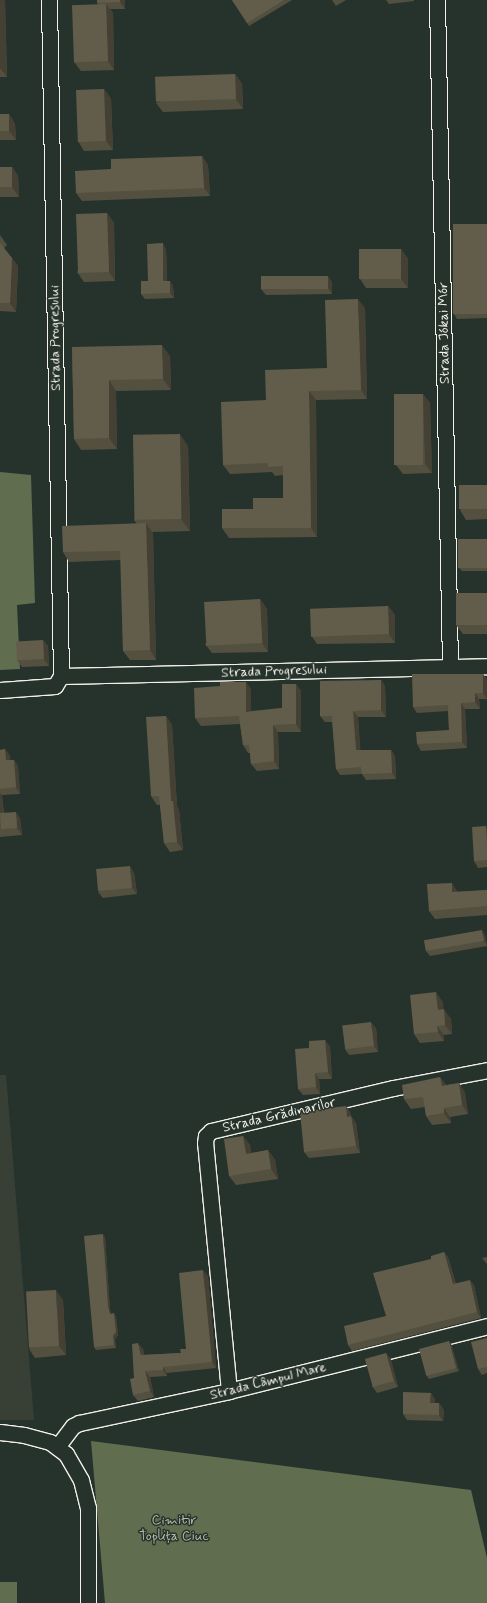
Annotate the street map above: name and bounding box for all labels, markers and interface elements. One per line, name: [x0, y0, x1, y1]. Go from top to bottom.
street label: Strada Jókai Mór: [435, 281, 453, 385]
street label: Strada Progresului: [46, 285, 64, 391]
street label: Strada Progresului: [221, 661, 327, 681]
street label: Strada Grădinarilor: [221, 1094, 337, 1136]
street label: Strada Câmpul Mare: [207, 1358, 329, 1404]
park label: Cimitir Toplița Ciuc: [140, 1512, 208, 1544]

